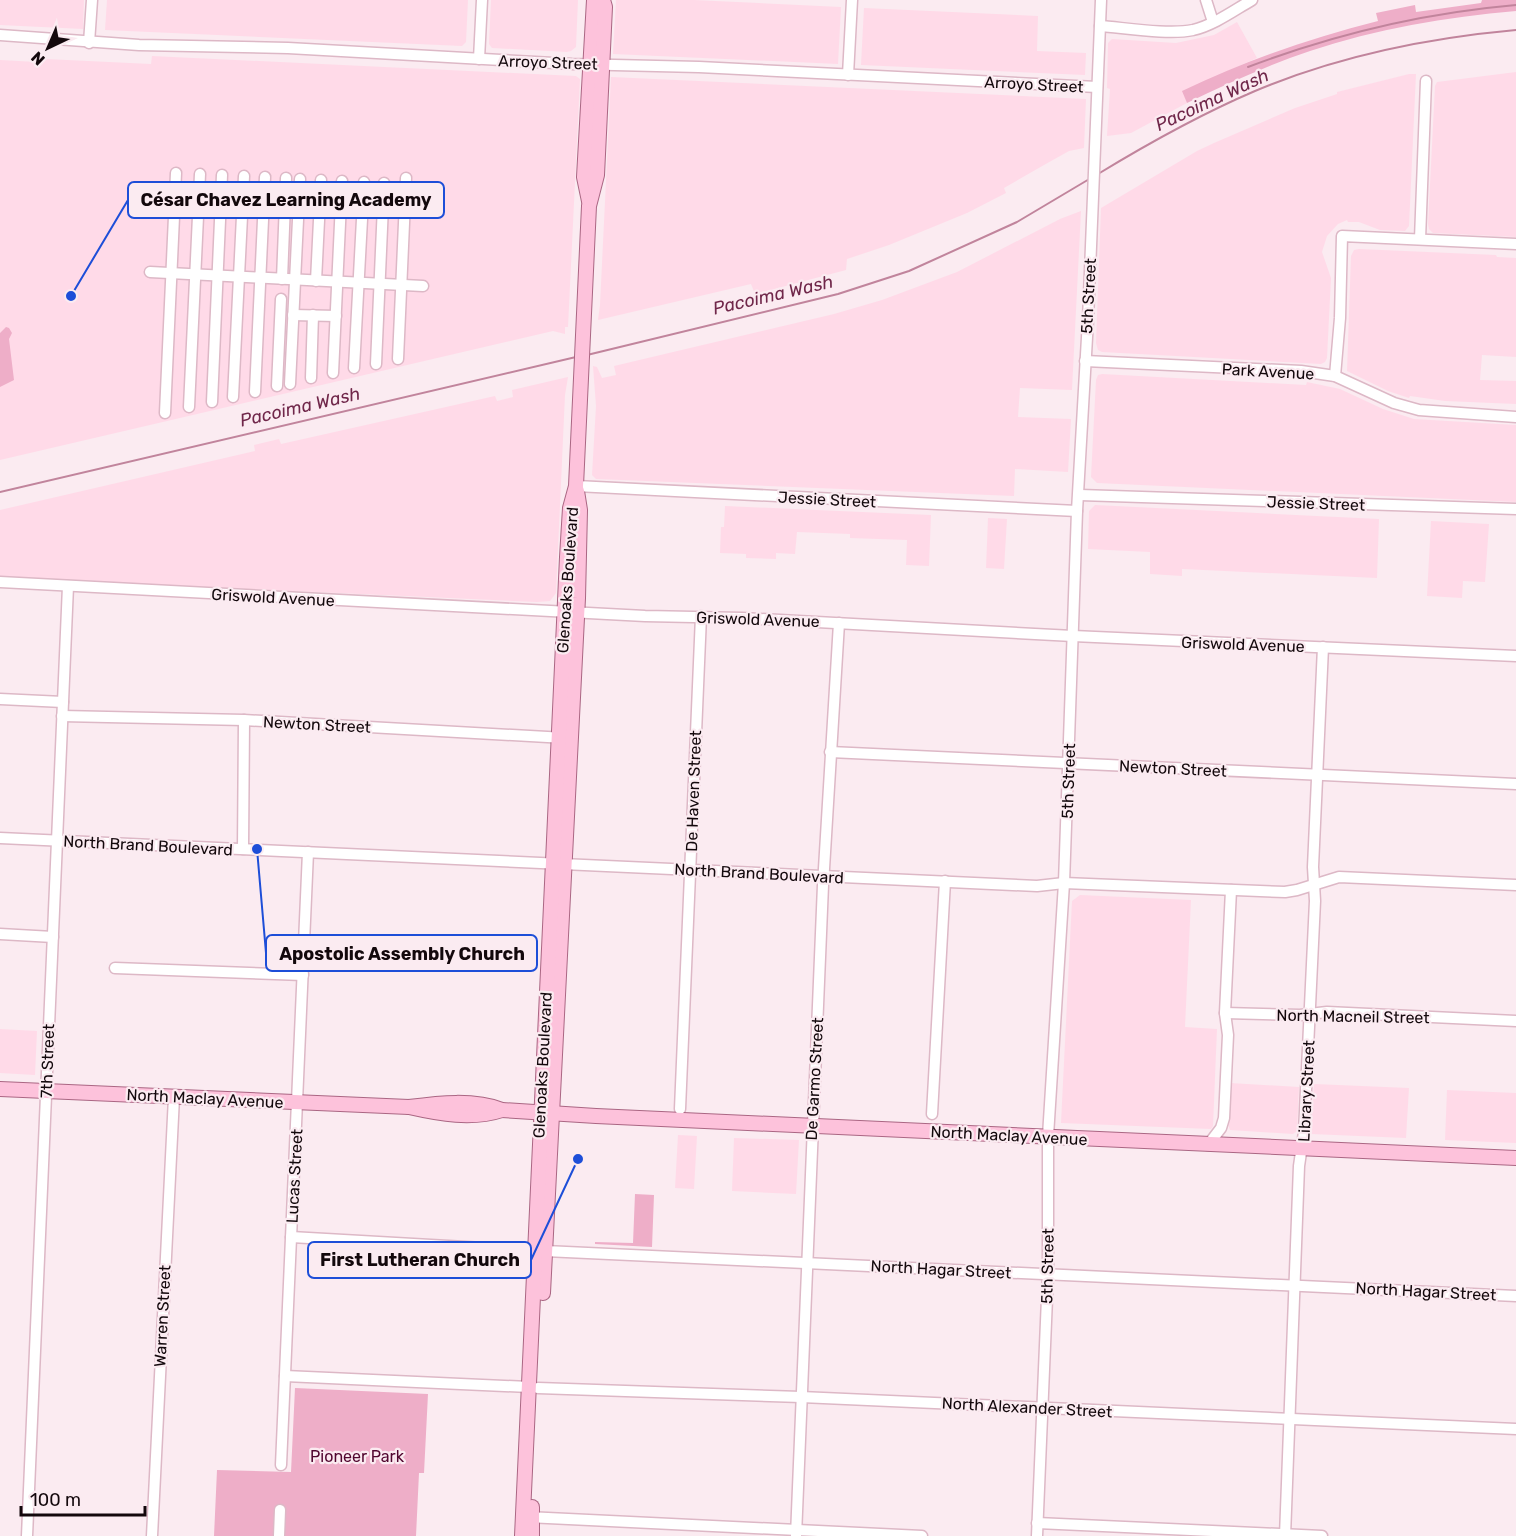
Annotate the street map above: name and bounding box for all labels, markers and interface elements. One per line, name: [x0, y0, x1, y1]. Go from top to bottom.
north arrow: [18, 18, 78, 78]
text: N: [27, 48, 49, 69]
street label: Arroyo Street: [498, 51, 598, 74]
water label: Pacoima Wash: [1152, 64, 1272, 136]
street label: Arroyo Street: [984, 72, 1084, 97]
callout: César Chavez Learning Academy: [128, 182, 444, 218]
text: César Chavez Learning Academy: [140, 189, 432, 211]
street label: 5th Street: [1077, 258, 1100, 334]
water label: Pacoima Wash: [711, 270, 835, 320]
street label: Park Avenue: [1221, 360, 1315, 383]
water label: Pacoima Wash: [238, 382, 362, 432]
street label: Jessie Street: [777, 487, 877, 512]
street label: Jessie Street: [1266, 492, 1366, 515]
street label: Glenoaks Boulevard: [553, 506, 582, 654]
street label: Griswold Avenue: [211, 585, 335, 610]
street label: Griswold Avenue: [696, 608, 820, 631]
street label: Griswold Avenue: [1181, 633, 1305, 656]
street label: Newton Street: [263, 712, 371, 737]
street label: De Haven Street: [682, 730, 705, 852]
street label: 5th Street: [1058, 743, 1079, 819]
street label: Newton Street: [1119, 756, 1227, 781]
street label: North Brand Boulevard: [63, 832, 233, 859]
street label: North Brand Boulevard: [674, 860, 844, 887]
callout: Apostolic Assembly Church: [266, 935, 537, 971]
text: Apostolic Assembly Church: [279, 943, 525, 965]
street label: Glenoaks Boulevard: [529, 991, 556, 1139]
street label: North Macneil Street: [1276, 1006, 1430, 1027]
street label: De Garmo Street: [802, 1017, 827, 1141]
street label: 7th Street: [37, 1024, 58, 1099]
street label: Library Street: [1294, 1040, 1319, 1142]
street label: North Maclay Avenue: [126, 1085, 284, 1112]
street label: North Maclay Avenue: [930, 1122, 1088, 1149]
street label: Lucas Street: [283, 1128, 306, 1224]
street label: 5th Street: [1037, 1228, 1058, 1304]
callout: First Lutheran Church: [308, 1242, 531, 1278]
text: First Lutheran Church: [320, 1249, 520, 1271]
street label: North Hagar Street: [870, 1256, 1012, 1283]
street label: Warren Street: [150, 1265, 175, 1368]
street label: North Hagar Street: [1355, 1278, 1497, 1305]
street label: North Alexander Street: [941, 1394, 1113, 1421]
park label: Pioneer Park: [310, 1447, 405, 1466]
scale bar: [21, 1479, 146, 1517]
text: 100 m: [30, 1489, 81, 1511]

